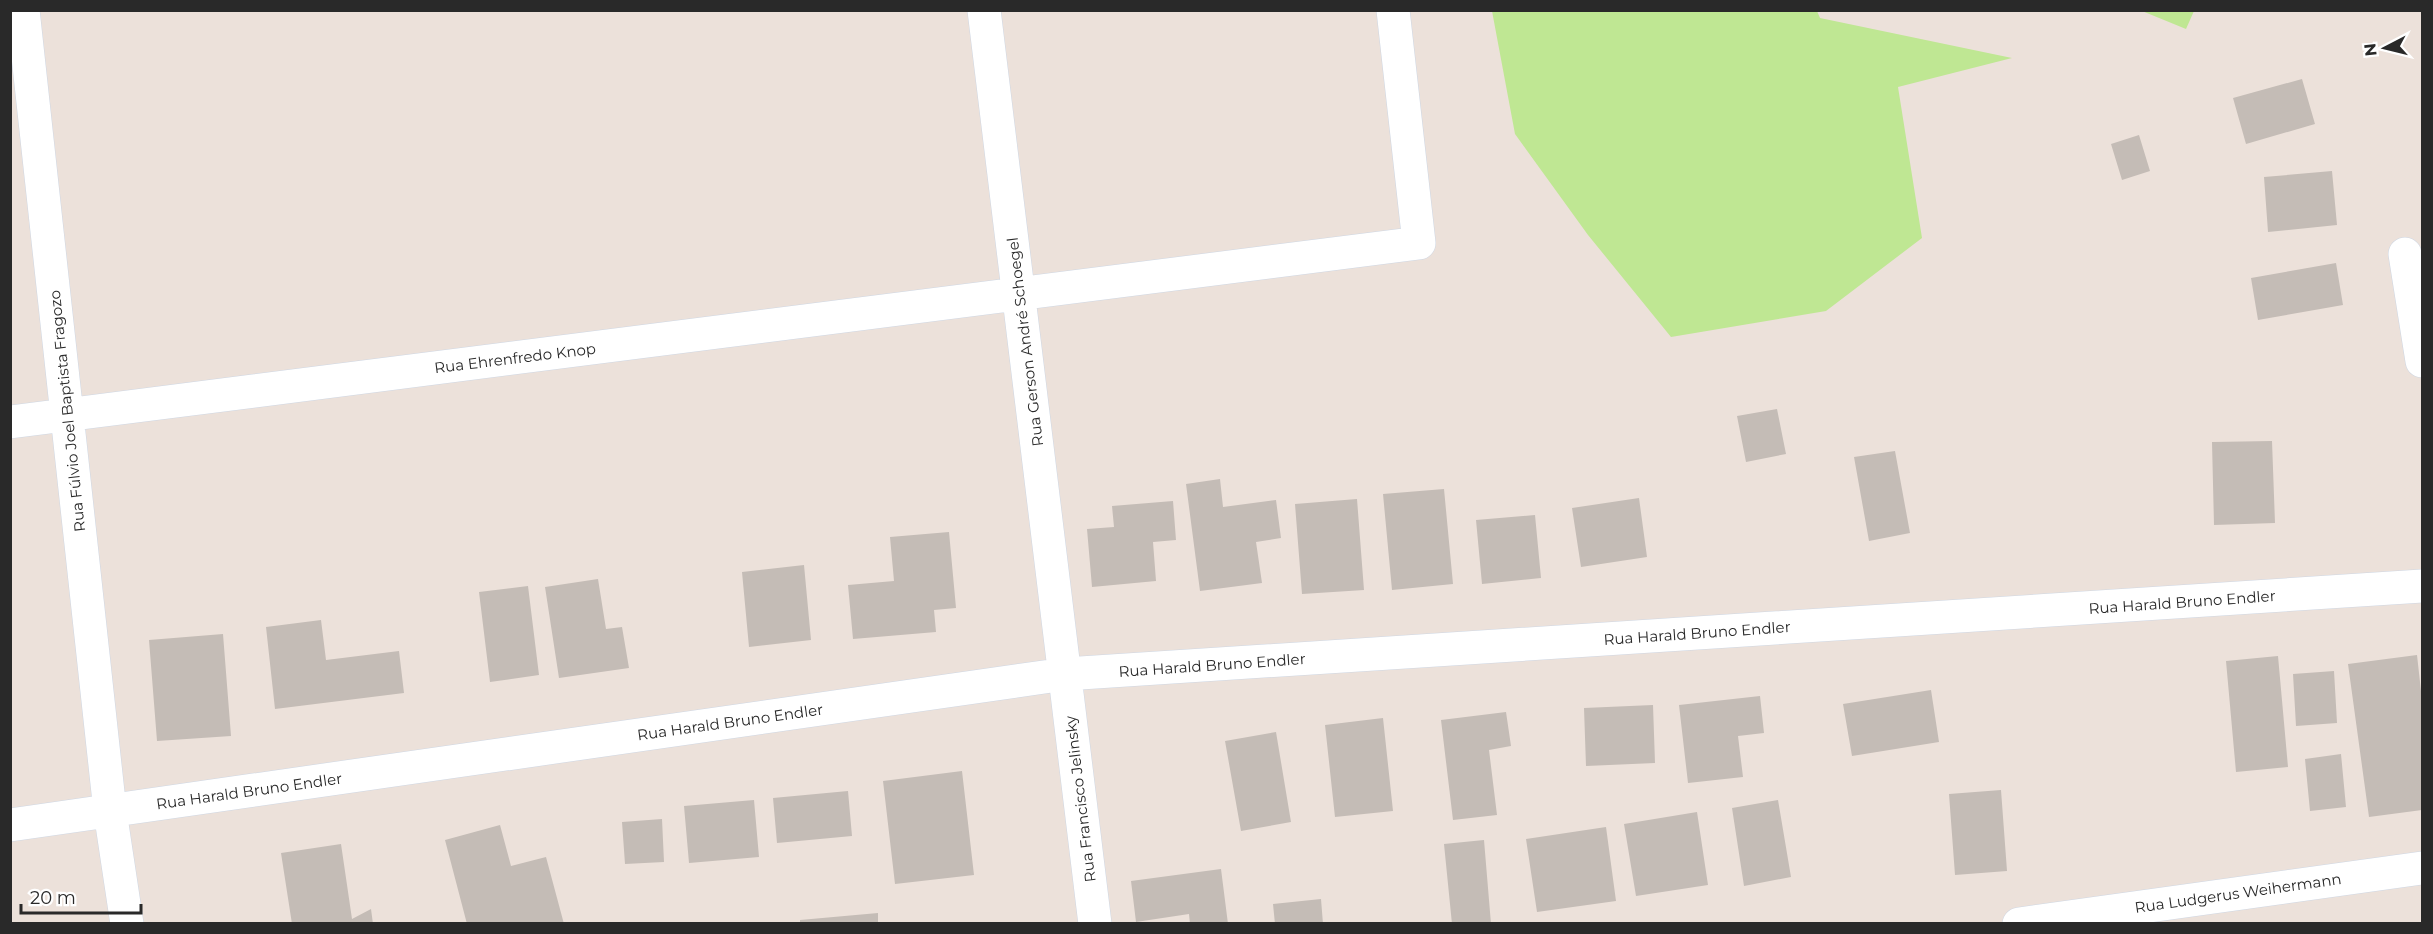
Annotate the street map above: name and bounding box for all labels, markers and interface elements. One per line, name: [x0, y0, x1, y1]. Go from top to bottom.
north arrow: [2355, 18, 2415, 78]
text: N: [2360, 42, 2381, 57]
street label: Rua Gerson André Schoegel: [1003, 236, 1047, 448]
street label: Rua Fúlvio Joel Baptista Fragozo: [45, 289, 89, 533]
street label: Rua Ehrenfredo Knop: [433, 339, 597, 377]
street label: Rua Harald Bruno Endler: [2088, 586, 2276, 618]
street label: Rua Harald Bruno Endler: [1603, 617, 1791, 649]
street label: Rua Harald Bruno Endler: [1118, 649, 1306, 681]
street label: Rua Harald Bruno Endler: [636, 700, 824, 744]
street label: Rua Francisco Jelinsky: [1060, 714, 1100, 883]
street label: Rua Harald Bruno Endler: [155, 769, 343, 813]
street label: Rua Ludgerus Weihermann: [2133, 869, 2343, 917]
scale bar: [21, 877, 141, 915]
text: 20 m: [30, 887, 76, 909]

